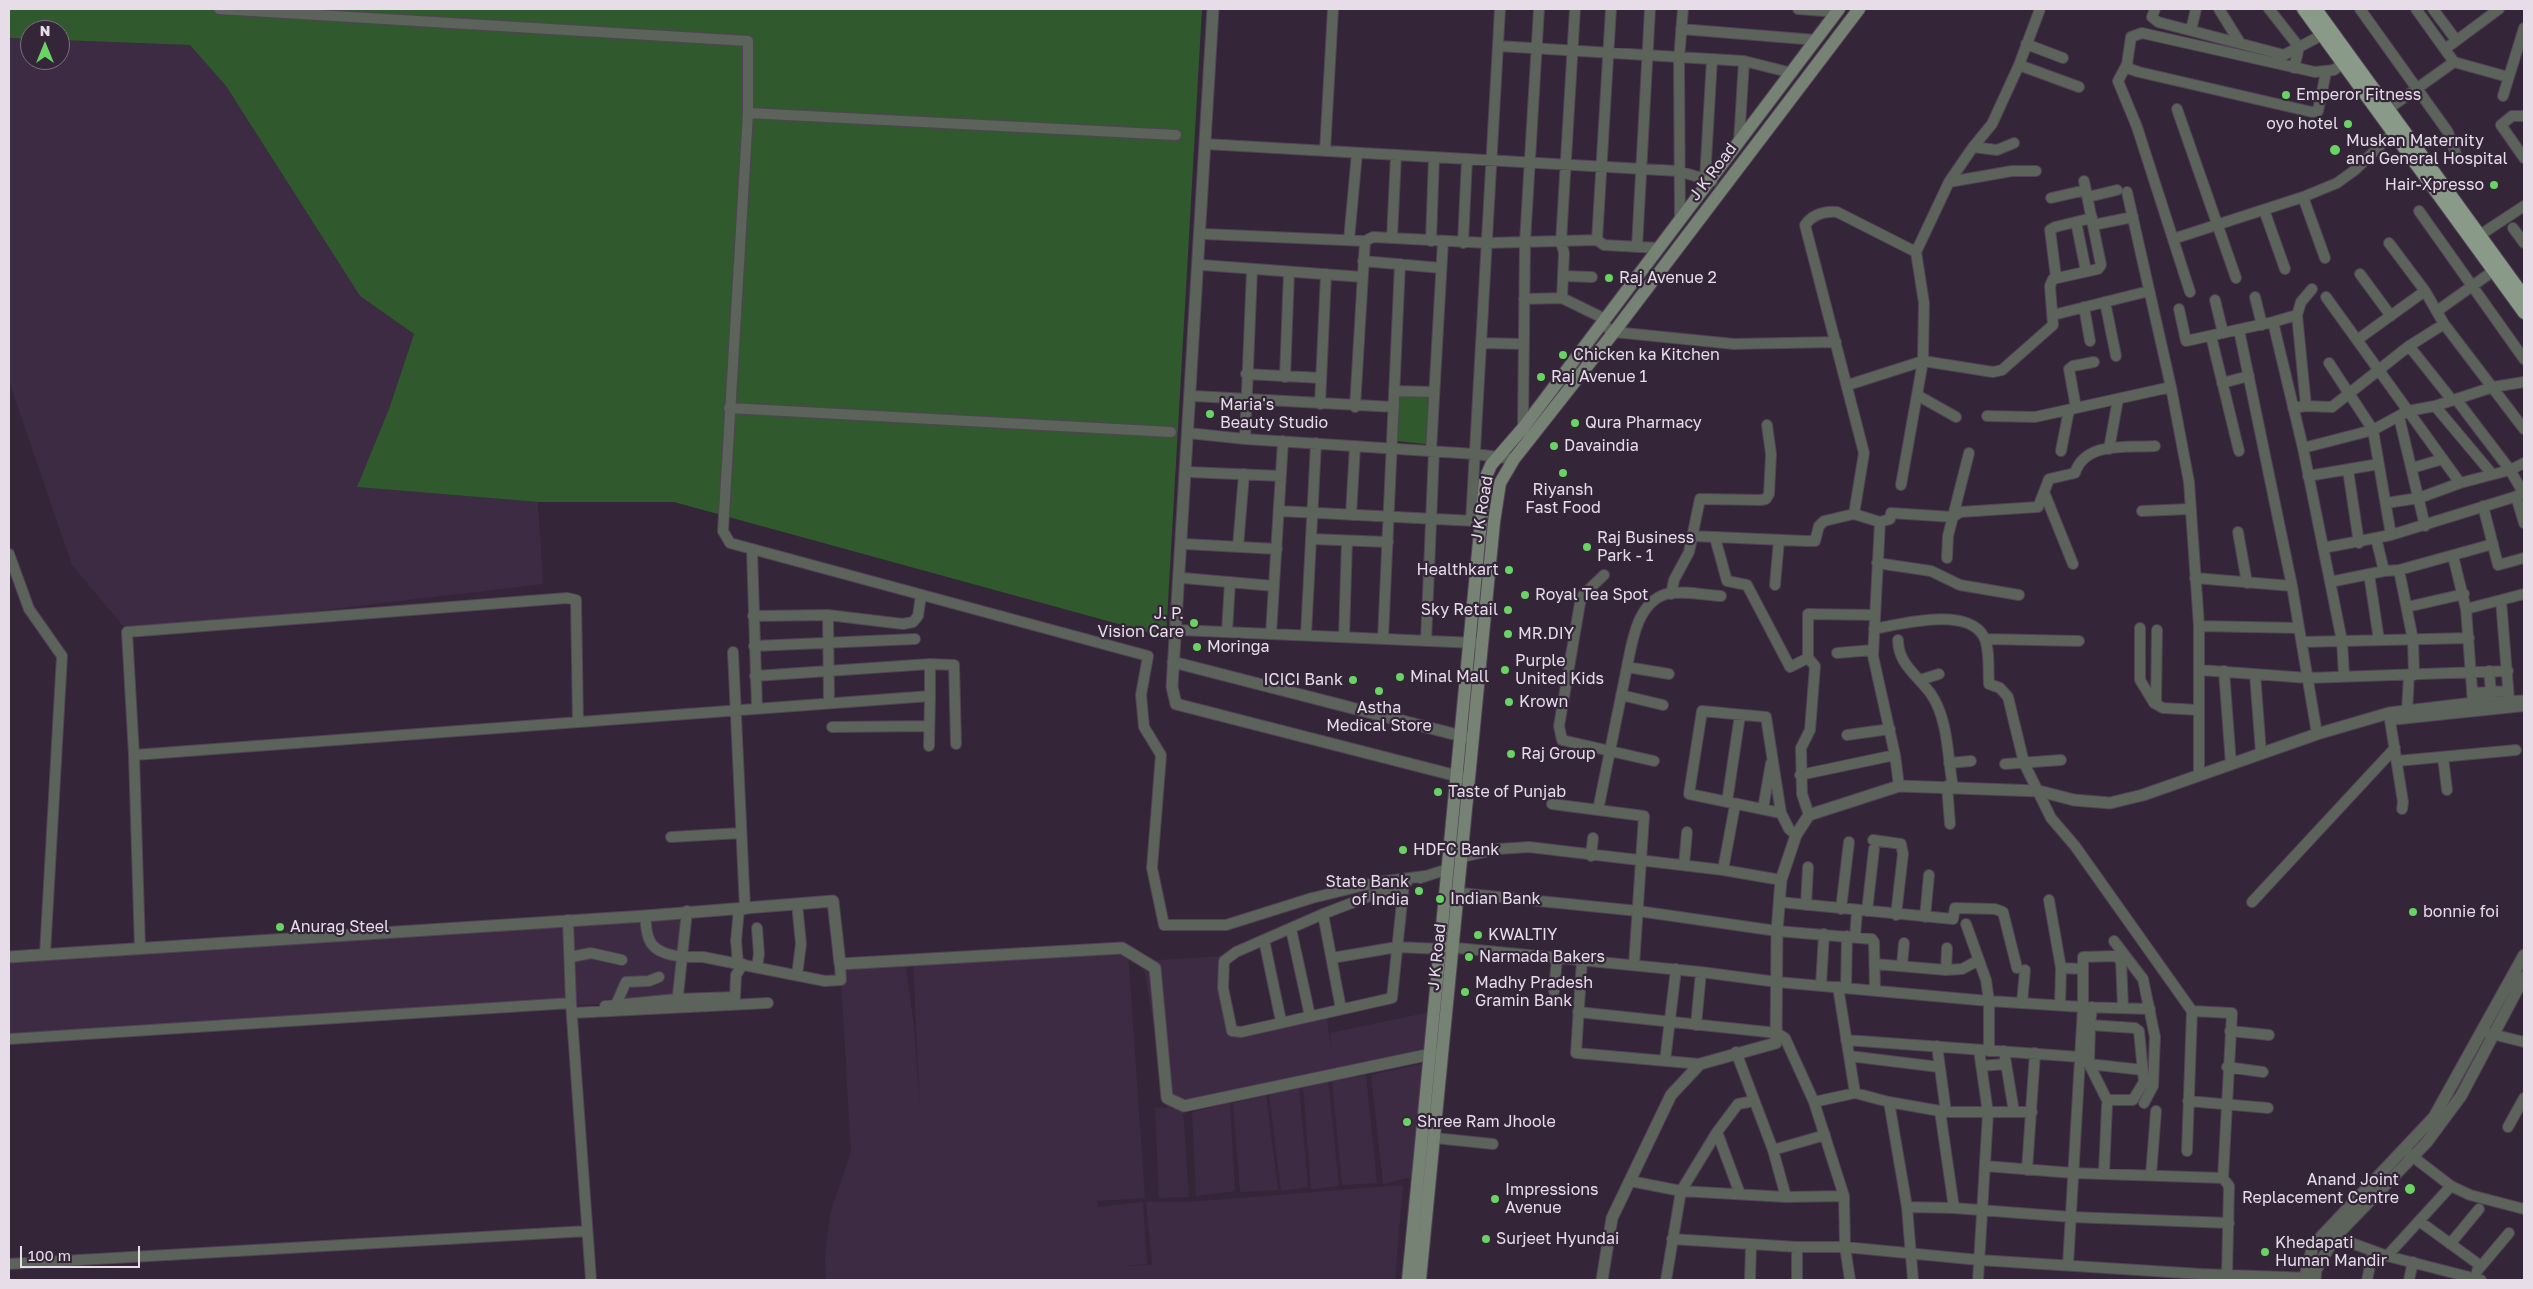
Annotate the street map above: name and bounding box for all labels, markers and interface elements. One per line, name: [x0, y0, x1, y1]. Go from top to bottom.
north arrow: [20, 20, 70, 70]
text: N: [40, 22, 50, 39]
place label: Emperor Fitness: [2296, 85, 2421, 105]
marker: Emperor Fitness: [2280, 89, 2292, 101]
place label: oyo hotel: [2266, 114, 2338, 134]
marker: oyo hotel: [2342, 118, 2354, 130]
place label: Muskan Maternity and General Hospital: [2346, 131, 2508, 169]
street label: J K Road: [1685, 139, 1741, 205]
marker: Muskan Maternity and General Hospital: [2328, 143, 2342, 157]
place label: Hair-Xpresso: [2385, 175, 2484, 195]
marker: Hair-Xpresso: [2488, 179, 2500, 191]
place label: Raj Avenue 2: [1619, 268, 1717, 288]
marker: Raj Avenue 2: [1603, 272, 1615, 284]
place label: Chicken ka Kitchen: [1573, 345, 1720, 365]
marker: Chicken ka Kitchen: [1557, 349, 1569, 361]
place label: Raj Avenue 1: [1551, 367, 1647, 387]
marker: Raj Avenue 1: [1535, 371, 1547, 383]
place label: Maria's Beauty Studio: [1220, 395, 1328, 433]
marker: Maria's Beauty Studio: [1204, 408, 1216, 420]
place label: Qura Pharmacy: [1585, 413, 1702, 433]
marker: Qura Pharmacy: [1569, 417, 1581, 429]
place label: Davaindia: [1564, 436, 1639, 456]
marker: Davaindia: [1548, 440, 1560, 452]
marker: Riyansh Fast Food: [1557, 467, 1569, 479]
street label: J K Road: [1467, 474, 1497, 544]
place label: Riyansh Fast Food: [1525, 480, 1601, 518]
place label: Raj Business Park - 1: [1597, 528, 1694, 566]
marker: Raj Business Park - 1: [1581, 541, 1593, 553]
place label: Healthkart: [1417, 560, 1499, 580]
marker: Healthkart: [1503, 564, 1515, 576]
place label: Royal Tea Spot: [1535, 585, 1649, 605]
marker: Royal Tea Spot: [1519, 589, 1531, 601]
place label: Sky Retail: [1421, 600, 1498, 620]
place label: J. P. Vision Care: [1098, 604, 1184, 642]
marker: Sky Retail: [1502, 604, 1514, 616]
marker: J. P. Vision Care: [1188, 617, 1200, 629]
place label: MR.DIY: [1518, 624, 1574, 644]
marker: MR.DIY: [1502, 628, 1514, 640]
place label: Moringa: [1207, 637, 1270, 657]
marker: Moringa: [1191, 641, 1203, 653]
place label: Purple United Kids: [1515, 651, 1604, 689]
marker: Purple United Kids: [1499, 664, 1511, 676]
place label: Minal Mall: [1410, 667, 1489, 687]
place label: ICICI Bank: [1264, 670, 1343, 690]
marker: Minal Mall: [1394, 671, 1406, 683]
marker: ICICI Bank: [1347, 674, 1359, 686]
marker: Astha Medical Store: [1373, 685, 1385, 697]
place label: Krown: [1519, 692, 1568, 712]
marker: Krown: [1503, 696, 1515, 708]
place label: Astha Medical Store: [1326, 698, 1432, 736]
place label: Raj Group: [1521, 744, 1596, 764]
marker: Raj Group: [1505, 748, 1517, 760]
place label: Taste of Punjab: [1448, 782, 1566, 802]
marker: Taste of Punjab: [1432, 786, 1444, 798]
place label: HDFC Bank: [1413, 840, 1499, 860]
marker: HDFC Bank: [1397, 844, 1409, 856]
place label: State Bank of India: [1325, 872, 1409, 910]
marker: State Bank of India: [1413, 885, 1425, 897]
place label: Indian Bank: [1450, 889, 1541, 909]
marker: Indian Bank: [1434, 893, 1446, 905]
place label: bonnie foi: [2423, 902, 2499, 922]
marker: bonnie foi: [2407, 906, 2419, 918]
place label: Anurag Steel: [290, 917, 389, 937]
marker: Anurag Steel: [274, 921, 286, 933]
street label: J K Road: [1424, 923, 1450, 991]
place label: KWALTIY: [1488, 925, 1557, 945]
marker: KWALTIY: [1472, 929, 1484, 941]
place label: Narmada Bakers: [1479, 947, 1605, 967]
marker: Narmada Bakers: [1463, 951, 1475, 963]
place label: Madhy Pradesh Gramin Bank: [1475, 973, 1593, 1011]
marker: Madhy Pradesh Gramin Bank: [1459, 986, 1471, 998]
place label: Shree Ram Jhoole: [1417, 1112, 1556, 1132]
marker: Shree Ram Jhoole: [1401, 1116, 1413, 1128]
place label: Anand Joint Replacement Centre: [2242, 1170, 2399, 1208]
place label: Impressions Avenue: [1505, 1180, 1599, 1218]
marker: Anand Joint Replacement Centre: [2403, 1182, 2417, 1196]
marker: Impressions Avenue: [1489, 1193, 1501, 1205]
place label: Surjeet Hyundai: [1496, 1229, 1619, 1249]
marker: Surjeet Hyundai: [1480, 1233, 1492, 1245]
place label: Khedapati Human Mandir: [2275, 1233, 2387, 1271]
scale bar: [22, 1236, 142, 1268]
text: 100 m: [28, 1246, 71, 1264]
marker: Khedapati Human Mandir: [2259, 1246, 2271, 1258]

